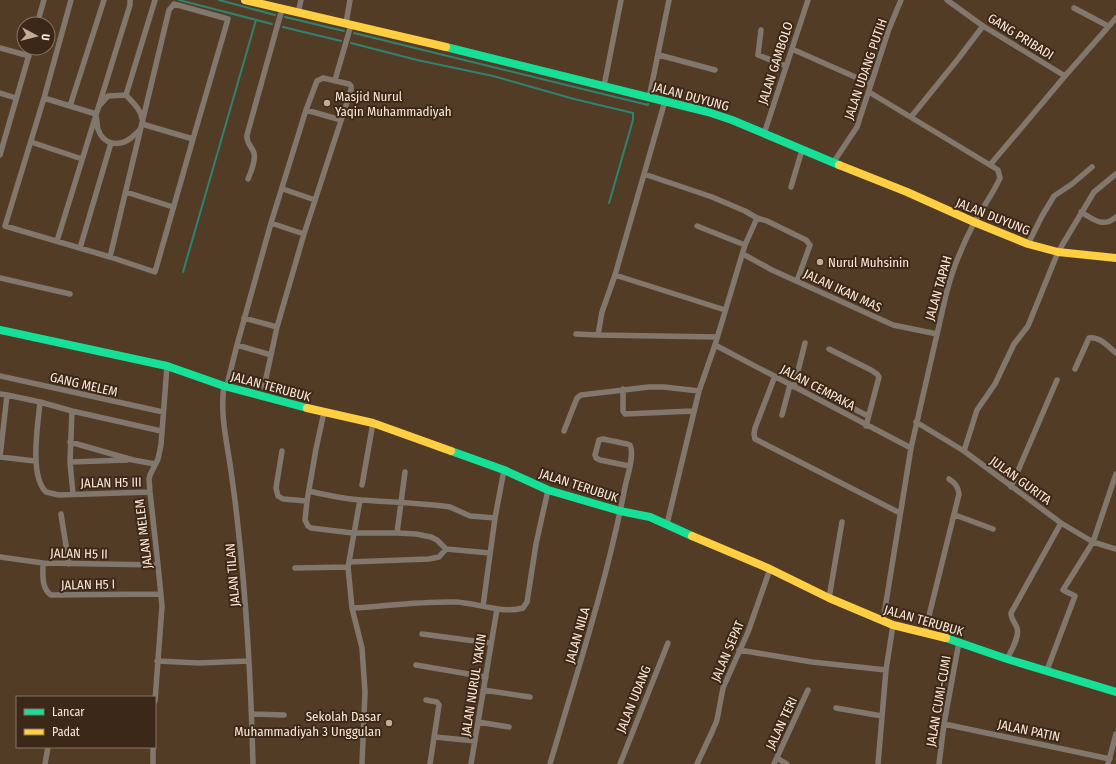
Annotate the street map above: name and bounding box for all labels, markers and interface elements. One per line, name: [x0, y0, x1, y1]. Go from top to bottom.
street label: GANG PRIBADI: [985, 10, 1056, 63]
north arrow: [16, 16, 56, 56]
street label: JALAN UDANG PUTIH: [841, 17, 890, 122]
street label: JALAN GAMBOLO: [755, 20, 796, 106]
text: U: [39, 33, 52, 41]
street label: JALAN DUYUNG: [651, 79, 731, 114]
place label: Masjid Nurul Yaqin Muhammadiyah: [335, 89, 452, 119]
marker: Masjid Nurul Yaqin Muhammadiyah: [322, 98, 332, 108]
street label: JALAN DUYUNG: [954, 195, 1032, 238]
street label: JALAN TAPAH: [922, 254, 955, 322]
place label: Nurul Muhsinin: [828, 255, 909, 270]
marker: Nurul Muhsinin: [815, 257, 825, 267]
street label: JALAN IKAN MAS: [801, 266, 884, 315]
street label: JALAN CEMPAKA: [778, 361, 858, 413]
street label: GANG MELEM: [49, 369, 119, 400]
street label: JALAN TERUBUK: [229, 369, 313, 404]
street label: JULAN GURITA: [987, 453, 1055, 508]
street label: JALAN TERUBUK: [537, 466, 620, 505]
street label: JALAN H5 III: [80, 474, 142, 491]
street label: JALAN MELEM: [132, 498, 155, 570]
street label: JALAN TILAN: [222, 543, 243, 607]
street label: JALAN H5 II: [50, 545, 108, 562]
street label: JALAN H5 I: [61, 577, 115, 592]
street label: JALAN TERUBUK: [882, 602, 966, 639]
street label: JALAN NILA: [562, 605, 593, 665]
street label: JALAN SEPAT: [708, 618, 747, 684]
street label: JALAN NURUL YAKIN: [458, 633, 489, 738]
street label: JALAN CUMI-CUMI: [923, 654, 954, 748]
street label: JALAN UDANG: [613, 663, 654, 735]
street label: JALAN TERI: [763, 694, 800, 752]
legend: [16, 696, 156, 748]
text: Lancar: [52, 705, 85, 719]
place label: Sekolah Dasar Muhammadiyah 3 Unggulan: [234, 709, 381, 739]
street label: JALAN PATIN: [996, 717, 1061, 744]
marker: Sekolah Dasar Muhammadiyah 3 Unggulan: [384, 718, 394, 728]
text: Padat: [52, 725, 80, 739]

